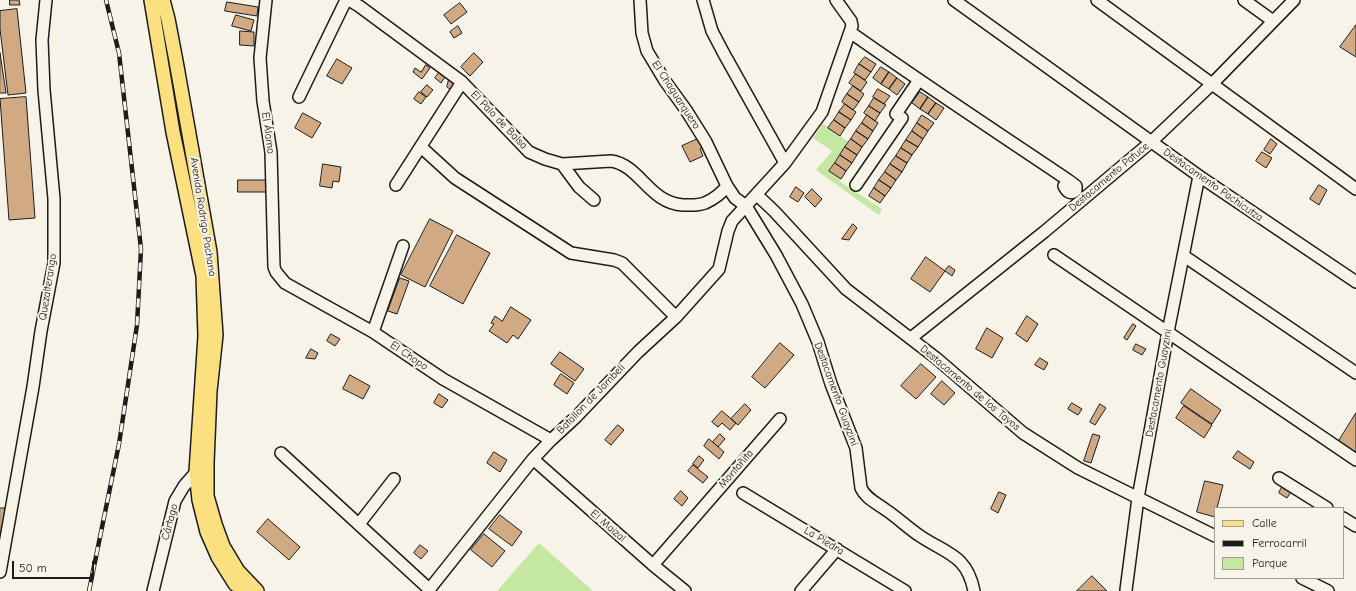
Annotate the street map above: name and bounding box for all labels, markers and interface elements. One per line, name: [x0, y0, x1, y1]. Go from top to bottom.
street label: El Chaguarquero: [649, 58, 703, 132]
street label: El Palo de Balsa: [468, 88, 530, 152]
street label: El Álamo: [259, 111, 277, 155]
street label: Destacamento Patuce: [1066, 140, 1152, 214]
street label: Destacamento Pachicutza: [1161, 146, 1265, 224]
street label: Avenida Rodrigo Pachano: [187, 156, 219, 278]
street label: Quezalterango: [36, 253, 60, 321]
street label: Destacamento Guayzini: [1143, 328, 1175, 438]
street label: El Chopo: [388, 339, 430, 373]
street label: Destacamento Guayzini: [811, 340, 861, 448]
street label: Destacamento de los Tayos: [917, 342, 1023, 434]
street label: Batallon de Jambeli: [554, 361, 628, 437]
street label: Montañita: [716, 447, 756, 491]
street label: Cártago: [159, 502, 181, 542]
street label: El Maizal: [588, 507, 628, 545]
legend: [1214, 507, 1344, 579]
text: Calle: [1252, 516, 1277, 530]
street label: La Piedra: [802, 524, 846, 558]
text: Ferrocarril: [1252, 536, 1307, 550]
scale bar: [14, 553, 96, 579]
text: Parque: [1252, 556, 1287, 570]
text: 50 m: [19, 561, 47, 575]

